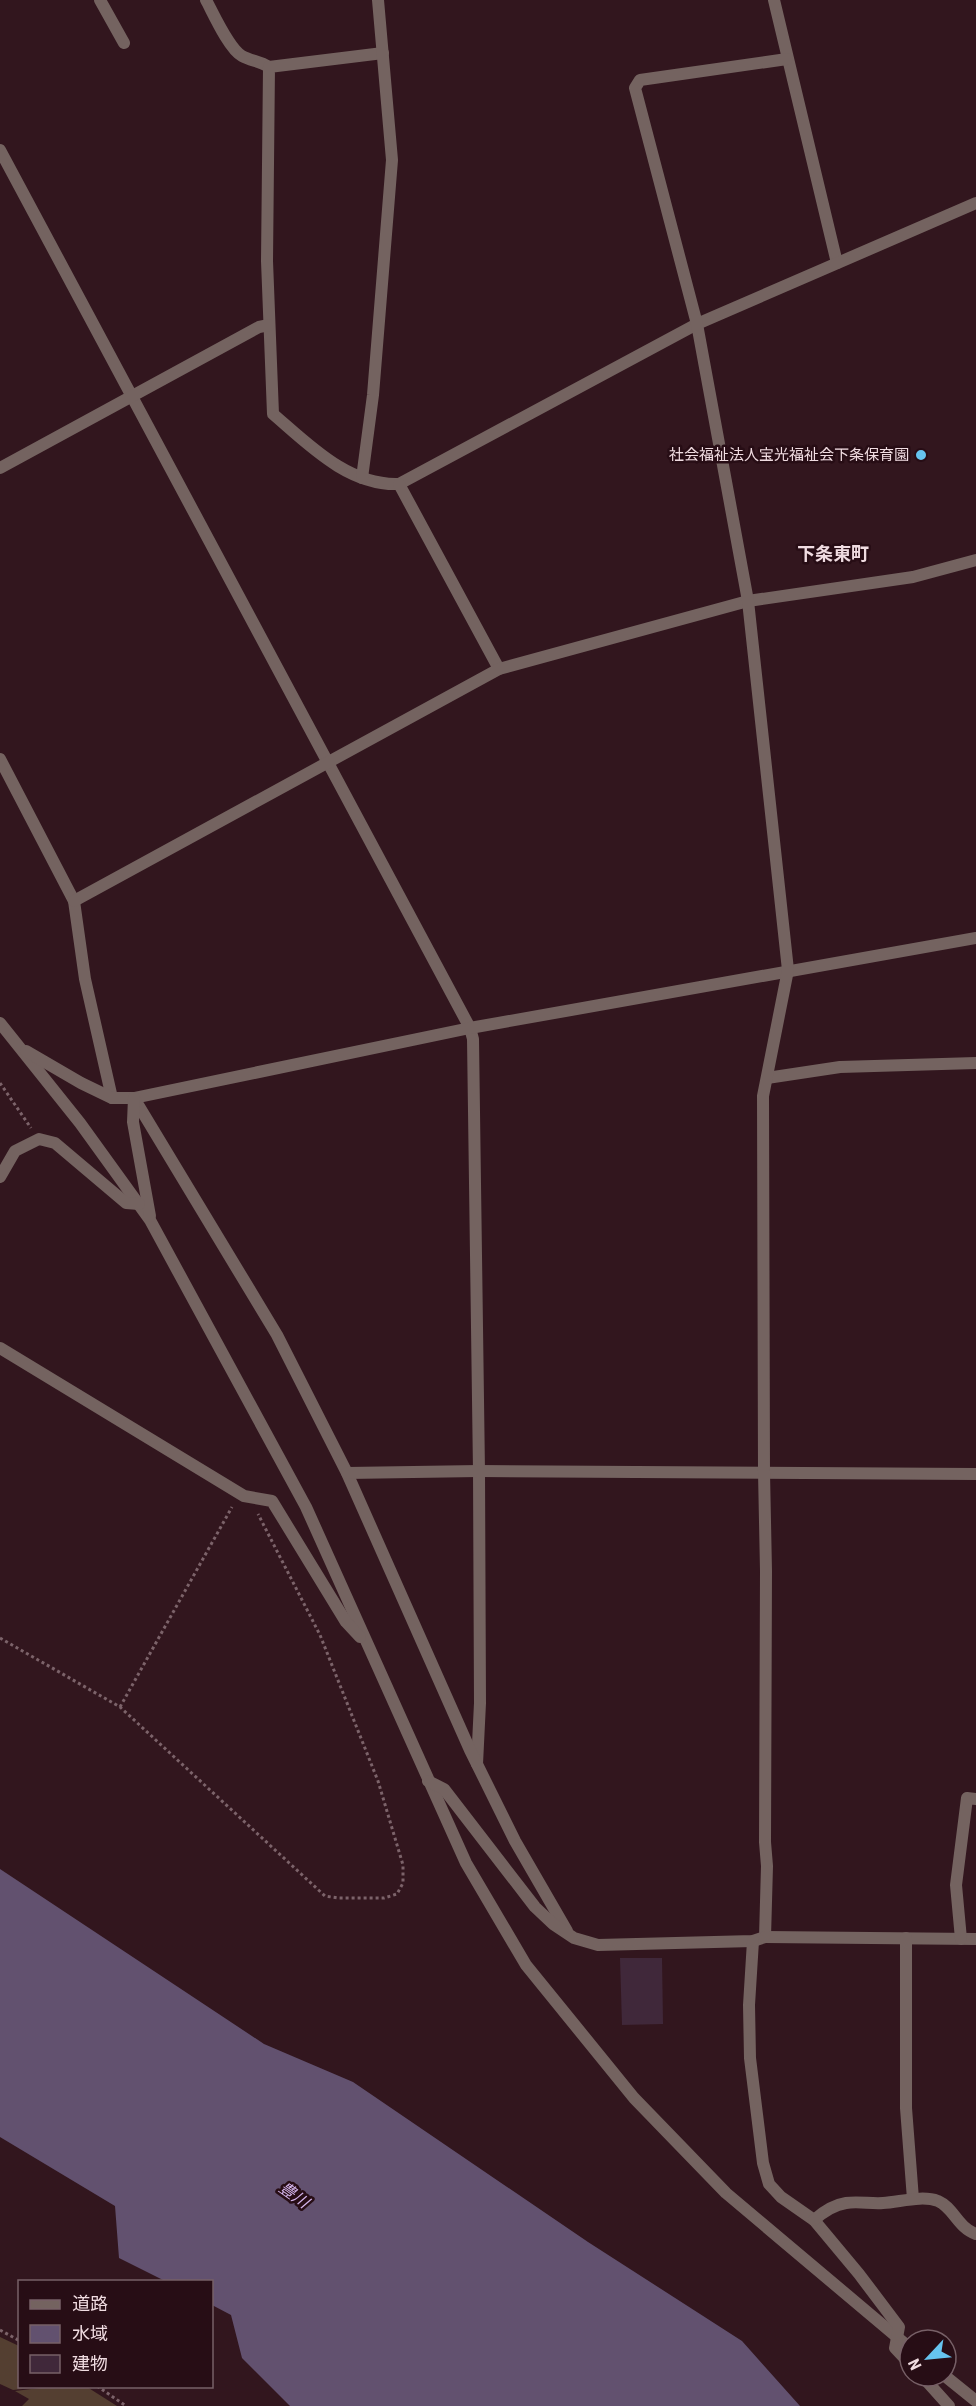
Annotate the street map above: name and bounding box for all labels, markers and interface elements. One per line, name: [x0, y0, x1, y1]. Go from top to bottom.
place label: 社会福祉法人宝光福祉会下条保育園: [669, 446, 909, 464]
marker: 社会福祉法人宝光福祉会下条保育園: [914, 448, 928, 462]
district label: 下条東町: [797, 543, 869, 564]
water label: 豊川: [275, 2178, 314, 2213]
legend: [18, 2280, 213, 2388]
text: 道路: [72, 2293, 108, 2314]
text: 水域: [72, 2323, 108, 2344]
north arrow: [898, 2328, 958, 2388]
text: 建物: [72, 2353, 108, 2374]
text: N: [904, 2356, 926, 2373]

